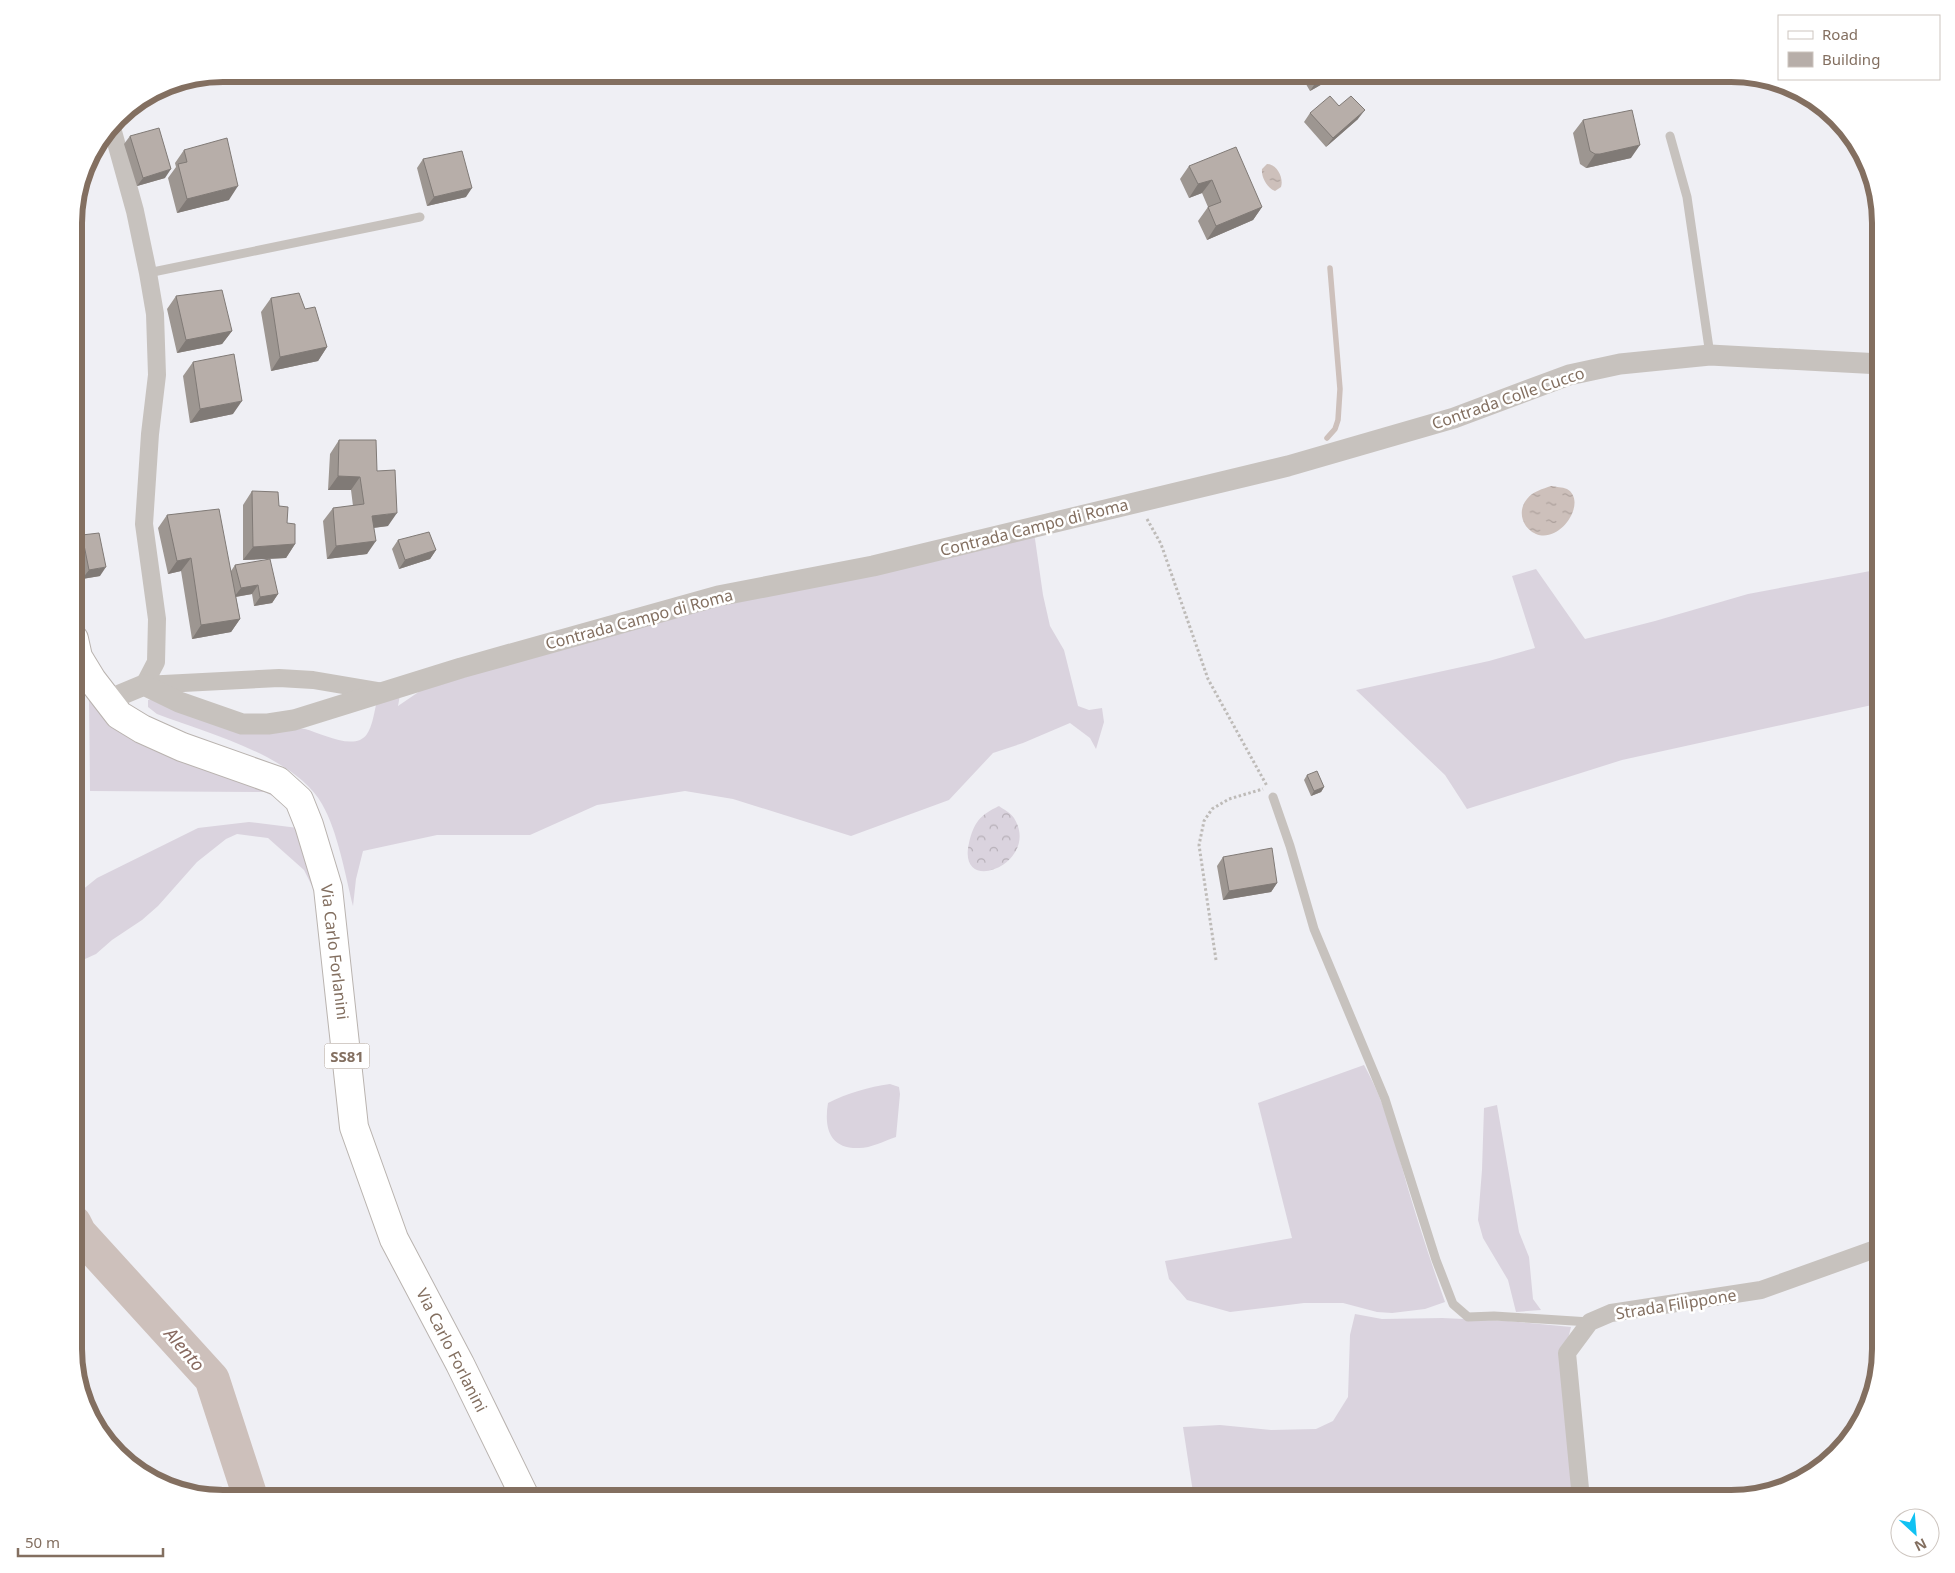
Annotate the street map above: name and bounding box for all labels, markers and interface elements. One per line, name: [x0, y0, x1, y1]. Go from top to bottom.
legend: [1778, 15, 1940, 80]
text: Road: [1822, 24, 1858, 44]
text: Building: [1822, 49, 1880, 69]
street label: Contrada Colle Cucco: [1429, 362, 1587, 434]
street label: Contrada Campo di Roma: [938, 493, 1130, 561]
street label: Contrada Campo di Roma: [543, 583, 735, 655]
street label: Via Carlo Forlanini: [316, 883, 354, 1021]
road number: SS81: [324, 1044, 370, 1068]
street label: Via Carlo Forlanini: [411, 1284, 493, 1416]
street label: Strada Filippone: [1614, 1284, 1738, 1324]
water label: Alento: [158, 1321, 211, 1376]
north arrow: [1890, 1508, 1940, 1558]
scale bar: [18, 1526, 162, 1558]
text: 50 m: [25, 1532, 60, 1552]
text: N: [1912, 1534, 1930, 1556]

